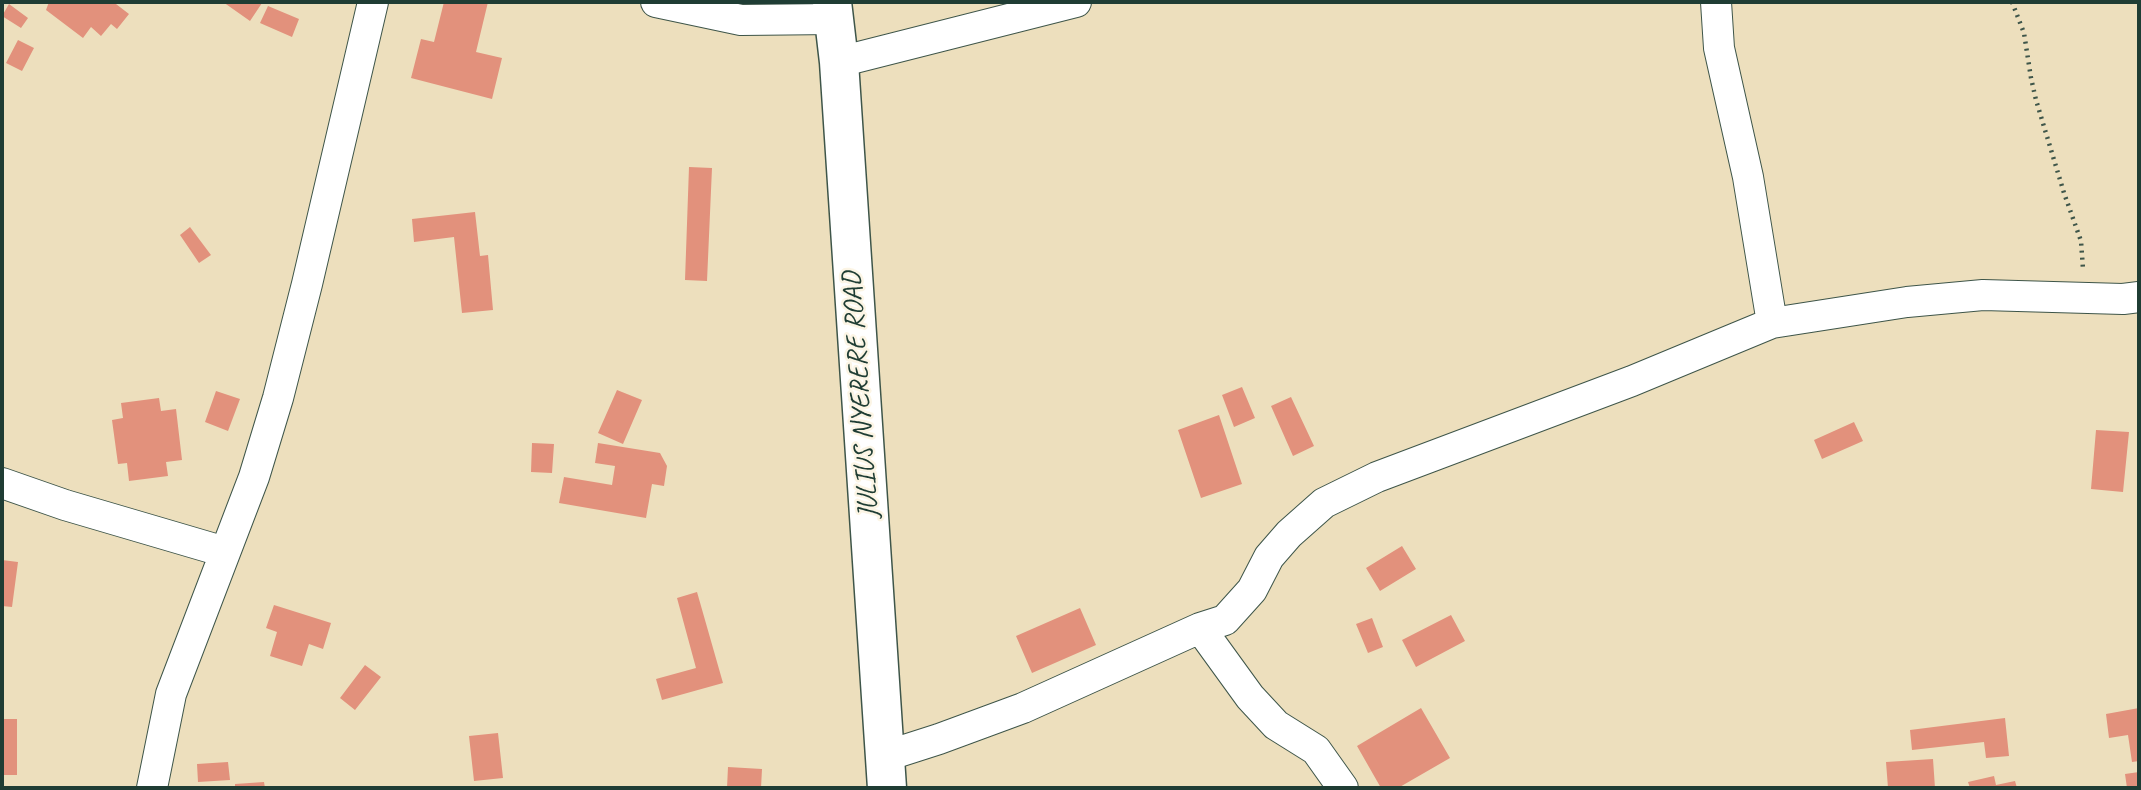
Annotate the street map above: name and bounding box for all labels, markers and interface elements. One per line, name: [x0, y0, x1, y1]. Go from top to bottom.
street label: JULIUS NYERERE ROAD: [836, 270, 886, 520]

